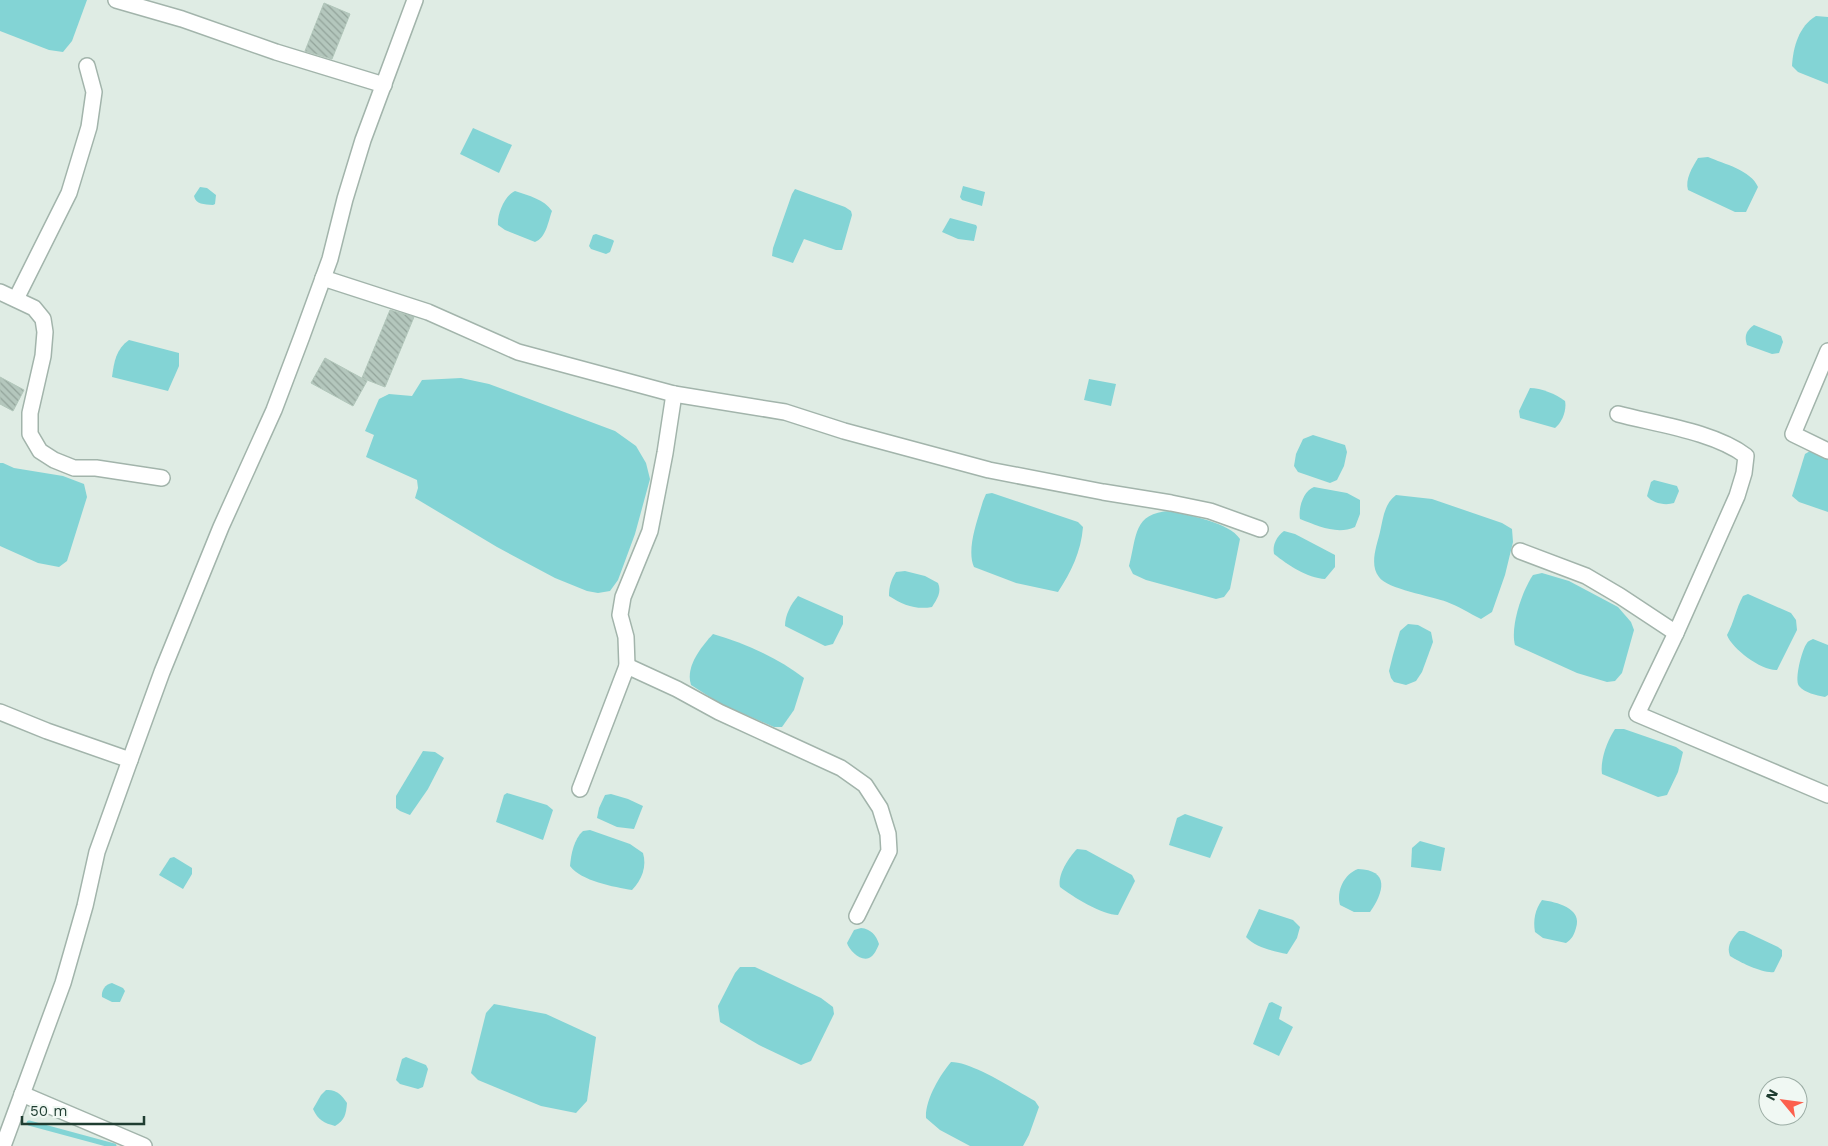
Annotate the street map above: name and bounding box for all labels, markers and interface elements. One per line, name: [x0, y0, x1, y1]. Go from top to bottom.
north arrow: [1758, 1076, 1808, 1126]
text: N: [1762, 1086, 1781, 1103]
scale bar: [22, 1094, 145, 1126]
text: 50 m: [30, 1102, 67, 1120]

